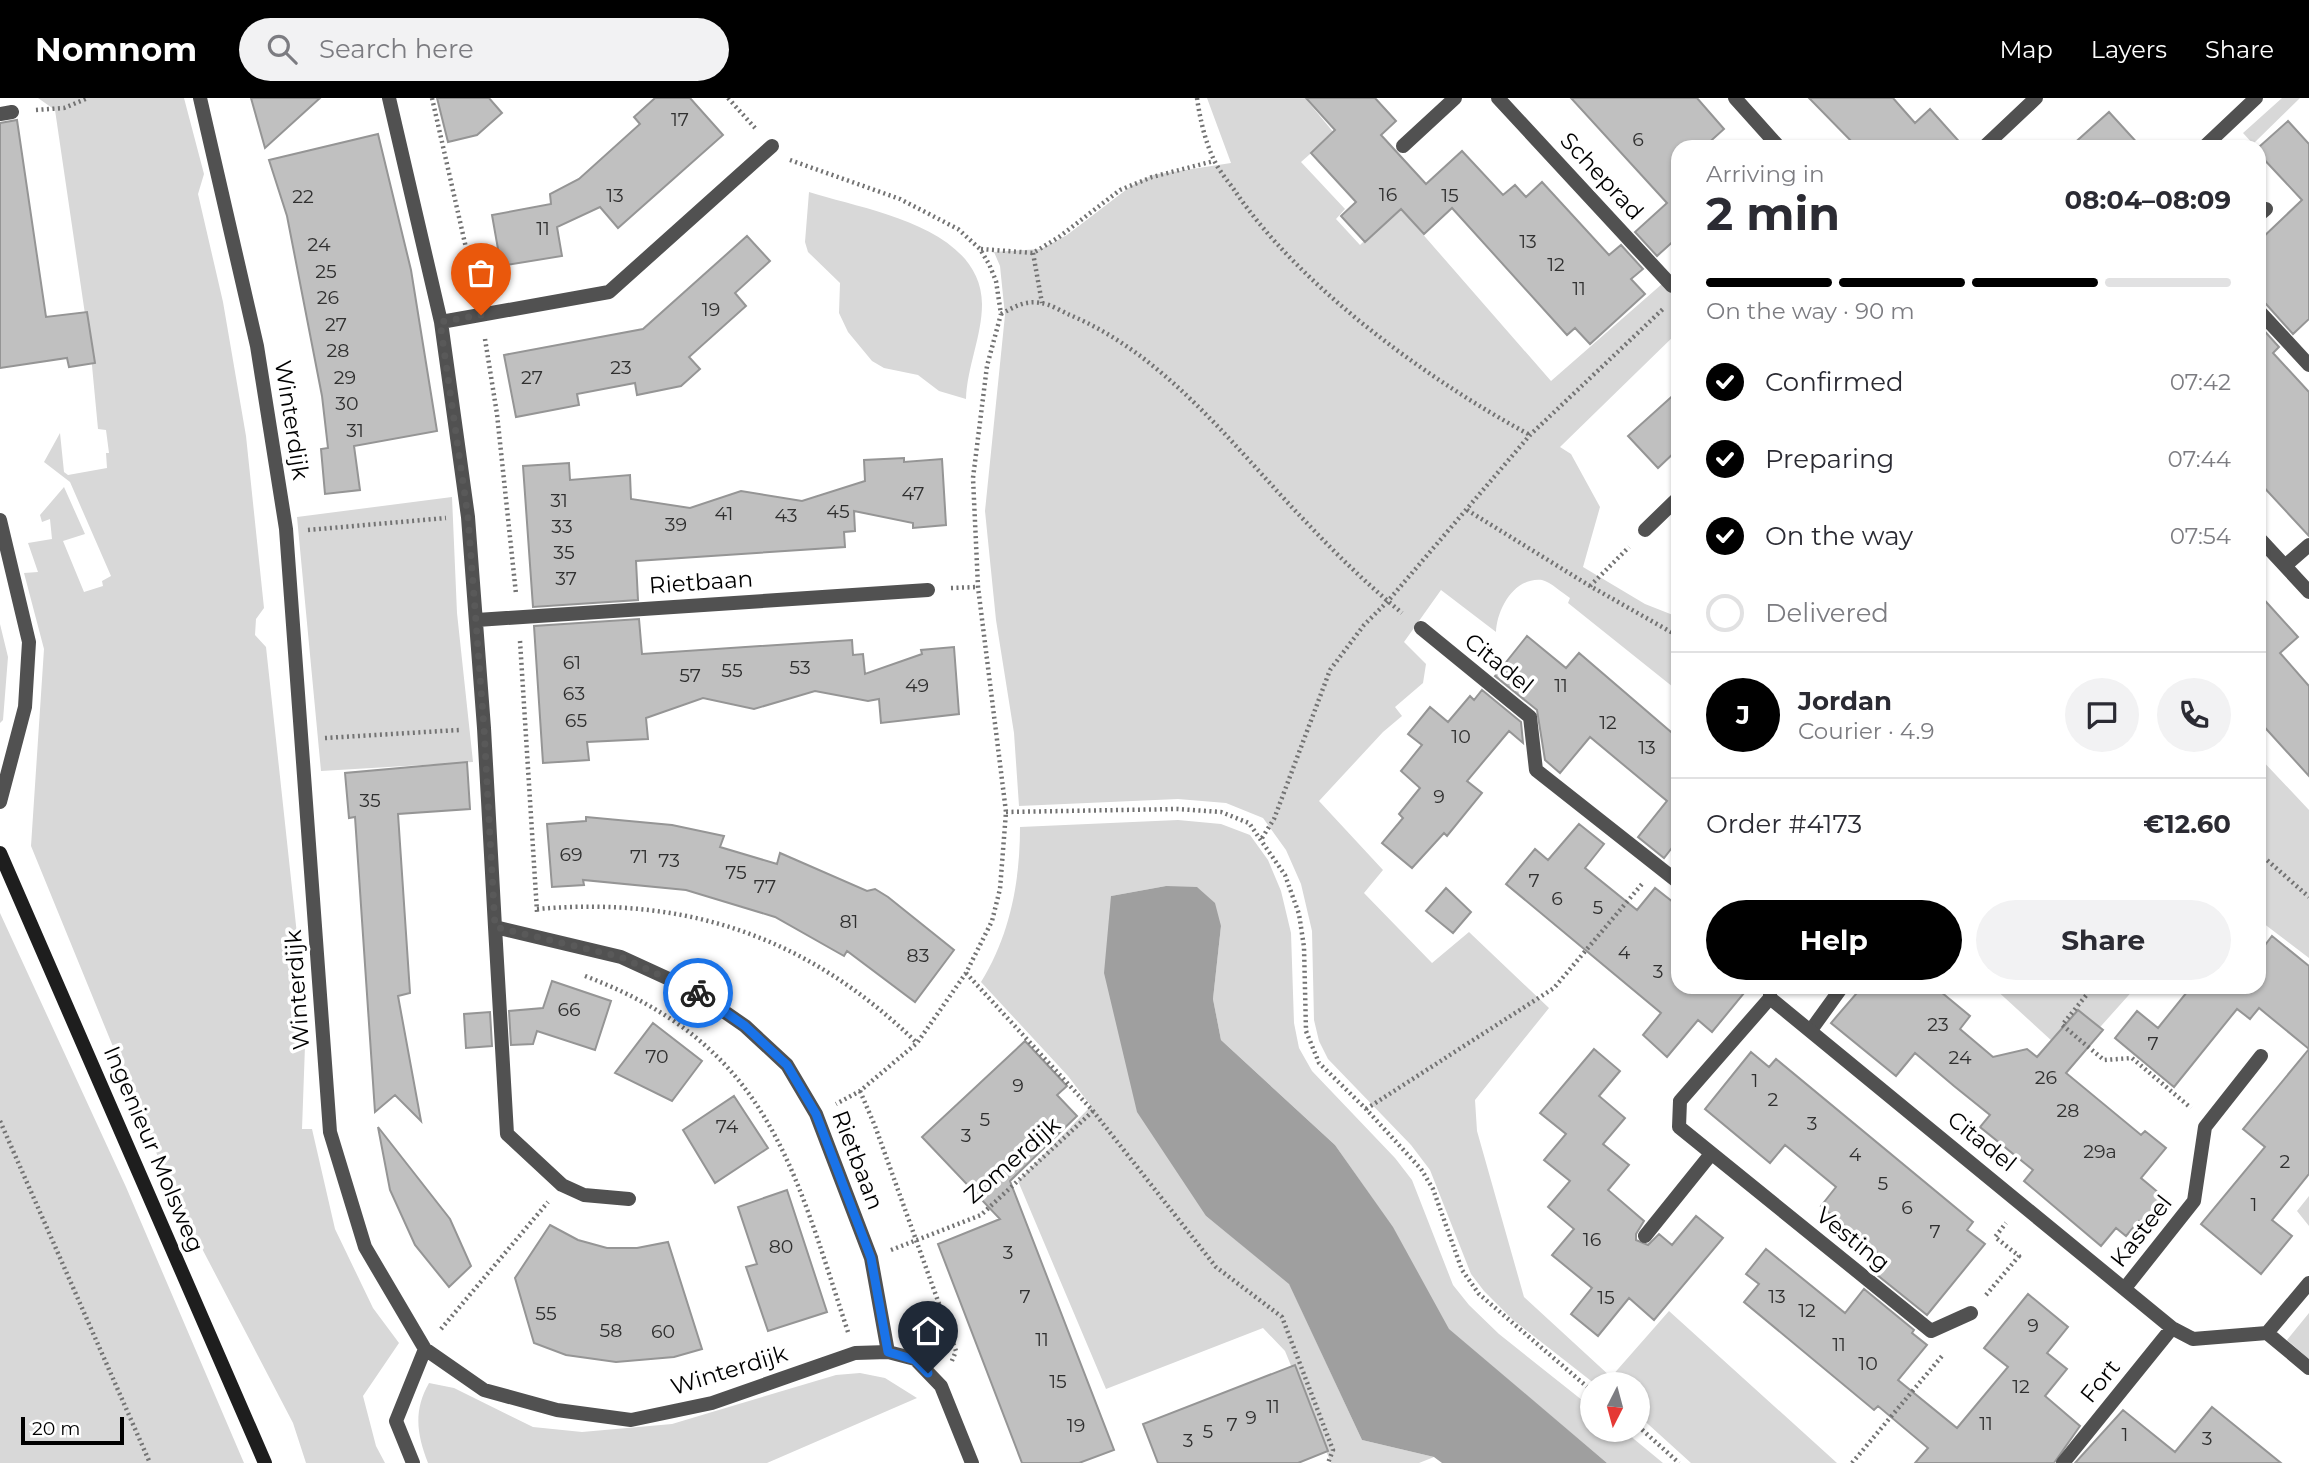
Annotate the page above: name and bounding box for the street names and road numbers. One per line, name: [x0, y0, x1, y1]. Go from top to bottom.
street label: Scheprad: [1554, 126, 1650, 226]
street label: Winterdijk: [269, 358, 315, 482]
street label: Rietbaan: [648, 564, 754, 600]
street label: Citadel: [1459, 627, 1539, 699]
street label: Winterdijk: [279, 929, 315, 1051]
street label: Ingenieur Molsweg: [98, 1042, 210, 1256]
street label: Citadel: [1942, 1105, 2022, 1177]
street label: Rietbaan: [826, 1106, 890, 1214]
street label: Zomerdijk: [958, 1111, 1066, 1209]
street label: Kasteel: [2104, 1189, 2178, 1273]
street label: Vesting: [1810, 1201, 1896, 1277]
street label: Winterdijk: [667, 1339, 791, 1401]
street label: Fort: [2074, 1354, 2126, 1408]

